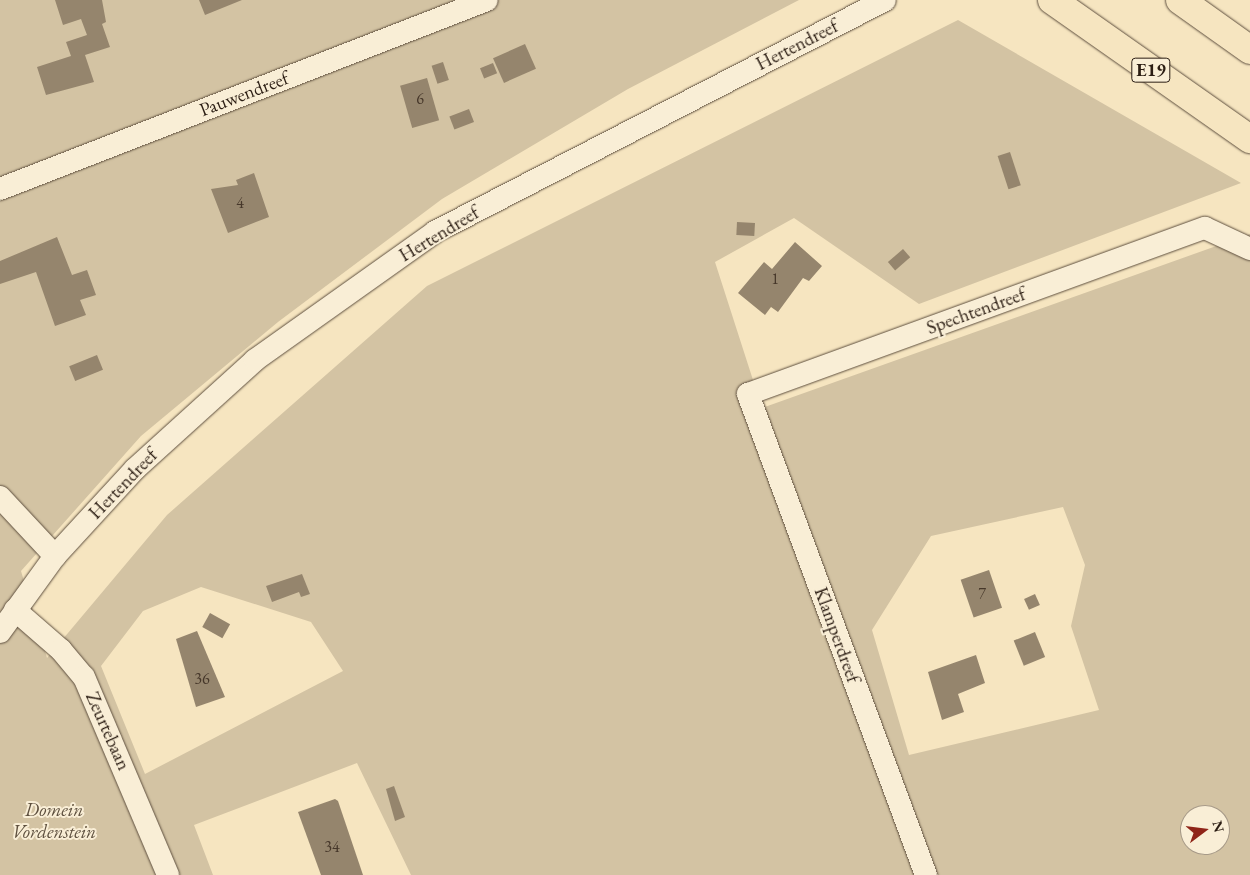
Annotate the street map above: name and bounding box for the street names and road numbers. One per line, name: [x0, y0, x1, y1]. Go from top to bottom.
street label: Hertendreef: [752, 15, 842, 75]
road number: E19: [1131, 54, 1171, 86]
street label: Pauwendreef: [196, 67, 292, 121]
street label: Hertendreef: [395, 201, 483, 267]
street label: Spechtendreef: [923, 283, 1029, 339]
street label: Hertendreef: [84, 444, 162, 524]
street label: Klamperdreef: [809, 584, 865, 686]
street label: Zeurtebaan: [81, 688, 135, 774]

